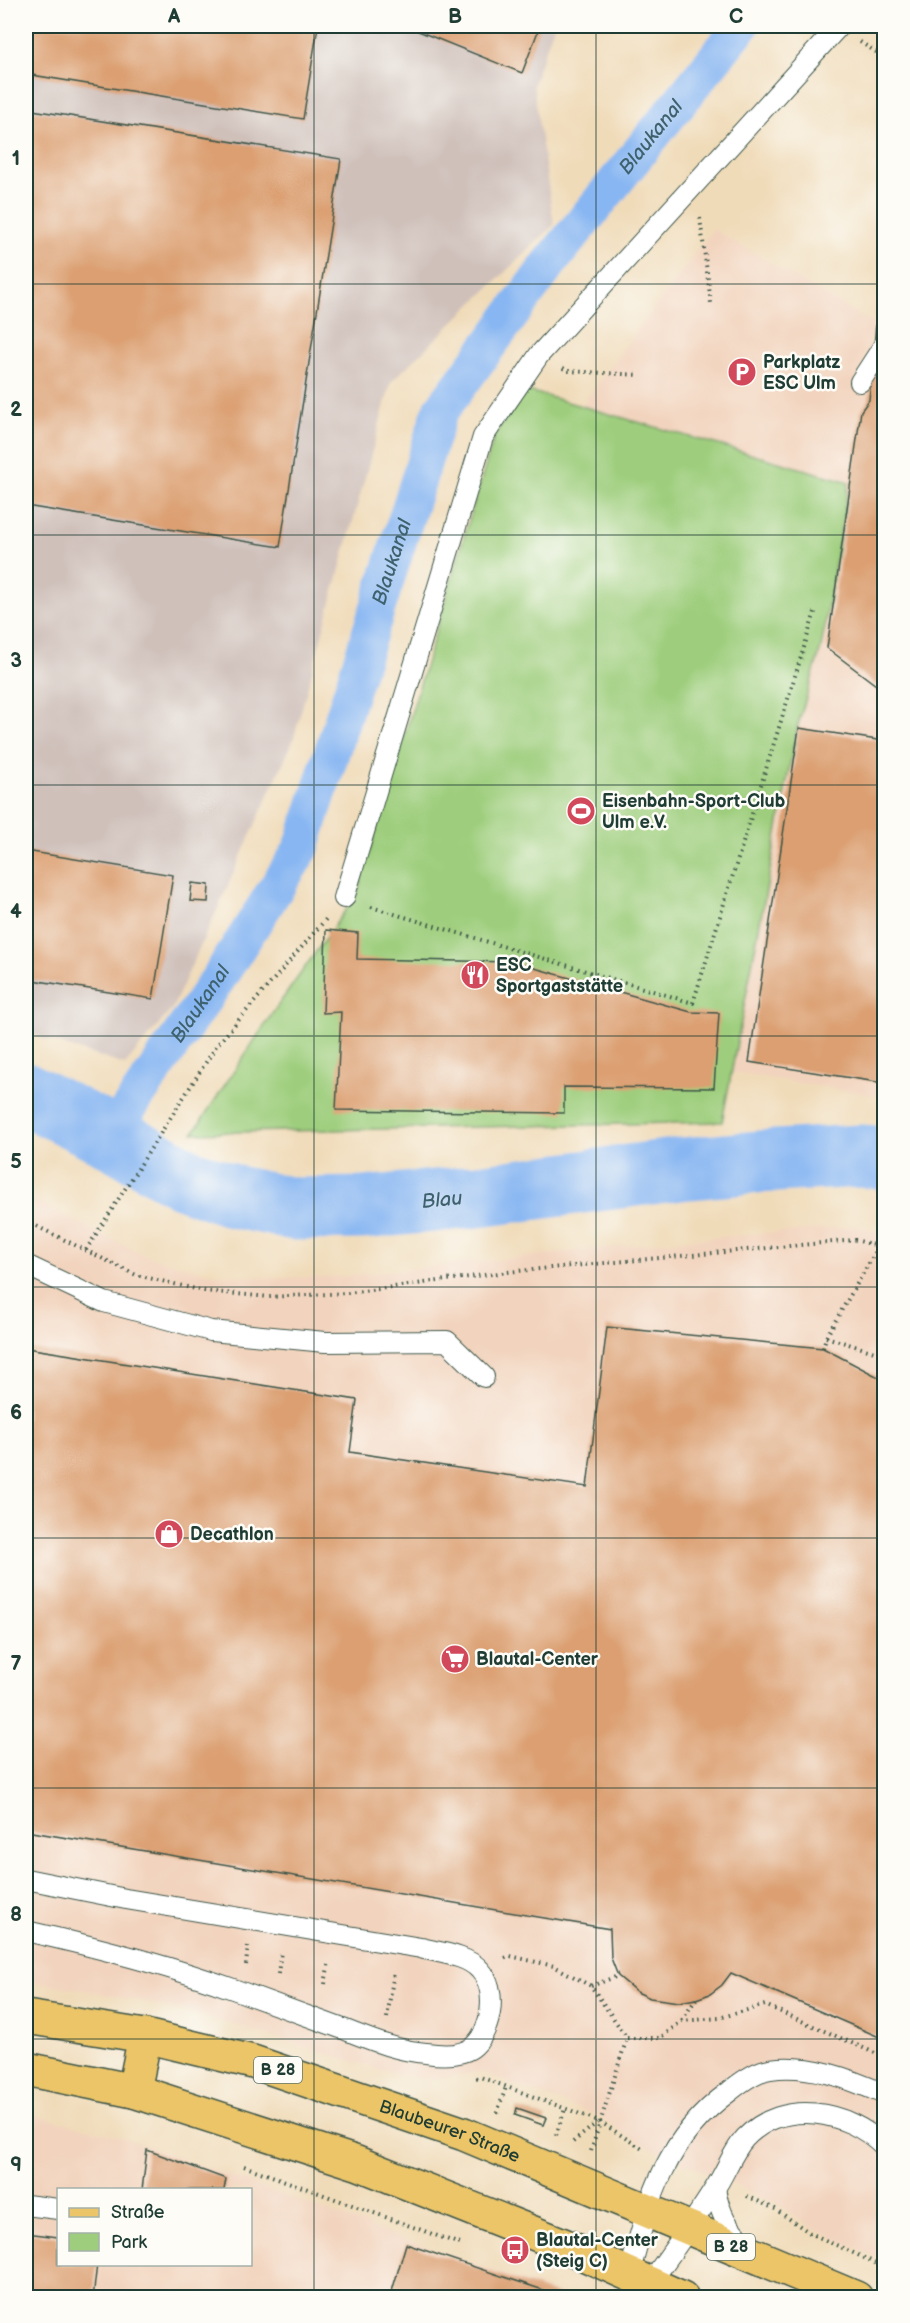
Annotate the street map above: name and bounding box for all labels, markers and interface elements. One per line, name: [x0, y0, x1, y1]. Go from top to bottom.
text: A: [167, 5, 181, 29]
text: B: [448, 5, 462, 29]
text: C: [729, 5, 743, 29]
water label: Blaukanal: [614, 94, 689, 179]
text: 1: [12, 147, 20, 171]
place label: Parkplatz ESC Ulm: [763, 352, 841, 394]
parking icon: Parkplatz ESC Ulm: [726, 356, 758, 388]
text: 2: [10, 398, 22, 422]
water label: Blaukanal: [367, 515, 418, 608]
text: 3: [10, 649, 22, 673]
place label: Eisenbahn-Sport-Club Ulm e.V.: [602, 791, 786, 833]
sports icon: Eisenbahn-Sport-Club Ulm e.V.: [565, 795, 597, 827]
text: 4: [10, 900, 22, 924]
place label: ESC Sportgaststätte: [496, 955, 623, 997]
restaurant icon: ESC Sportgaststätte: [459, 959, 491, 991]
water label: Blaukanal: [166, 960, 236, 1047]
text: 5: [10, 1150, 22, 1174]
water label: Blau: [421, 1186, 463, 1214]
text: 6: [10, 1401, 22, 1425]
shop icon: Decathlon: [153, 1518, 185, 1550]
place label: Decathlon: [190, 1524, 274, 1545]
supermarket icon: Blautal-Center: [439, 1643, 471, 1675]
place label: Blautal-Center: [476, 1649, 599, 1670]
text: 7: [10, 1652, 22, 1676]
text: 8: [10, 1903, 22, 1927]
road number: B 28: [254, 2057, 302, 2083]
street label: Blaubeurer Straße: [377, 2095, 523, 2167]
text: 9: [10, 2153, 22, 2177]
legend: [57, 2188, 252, 2266]
text: Straße: [111, 2202, 165, 2223]
place label: Blautal-Center (Steig C): [536, 2230, 659, 2272]
text: Park: [111, 2232, 147, 2253]
bus stop icon: Blautal-Center (Steig C): [499, 2234, 531, 2266]
road number: B 28: [707, 2234, 755, 2260]

